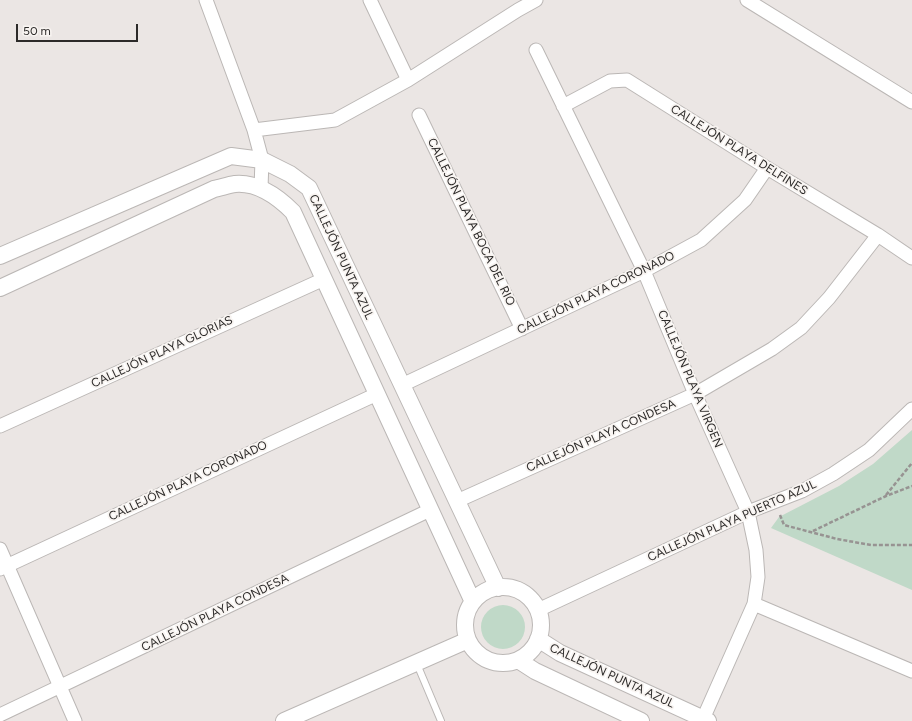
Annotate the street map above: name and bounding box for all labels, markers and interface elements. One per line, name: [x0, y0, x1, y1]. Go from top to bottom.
scale bar: [18, 16, 140, 42]
text: 50 m: [23, 24, 51, 38]
street label: CALLEJÓN PLAYA DELFINES: [668, 102, 810, 198]
street label: CALLEJÓN PLAYA BOCA DEL RIO: [424, 136, 518, 308]
street label: CALLEJÓN PUNTA AZUL: [306, 192, 376, 322]
street label: CALLEJÓN PLAYA CORONADO: [515, 249, 677, 337]
street label: CALLEJÓN PLAYA VIRGEN: [654, 308, 726, 450]
street label: CALLEJÓN PLAYA GLORIAS: [89, 313, 235, 391]
street label: CALLEJÓN PLAYA CONDESA: [524, 397, 678, 475]
street label: CALLEJÓN PLAYA CORONADO: [106, 438, 270, 524]
street label: CALLEJÓN PLAYA PUERTO AZUL: [645, 477, 819, 565]
street label: CALLEJÓN PLAYA CONDESA: [139, 571, 291, 655]
street label: CALLEJÓN PUNTA AZUL: [547, 641, 677, 711]

